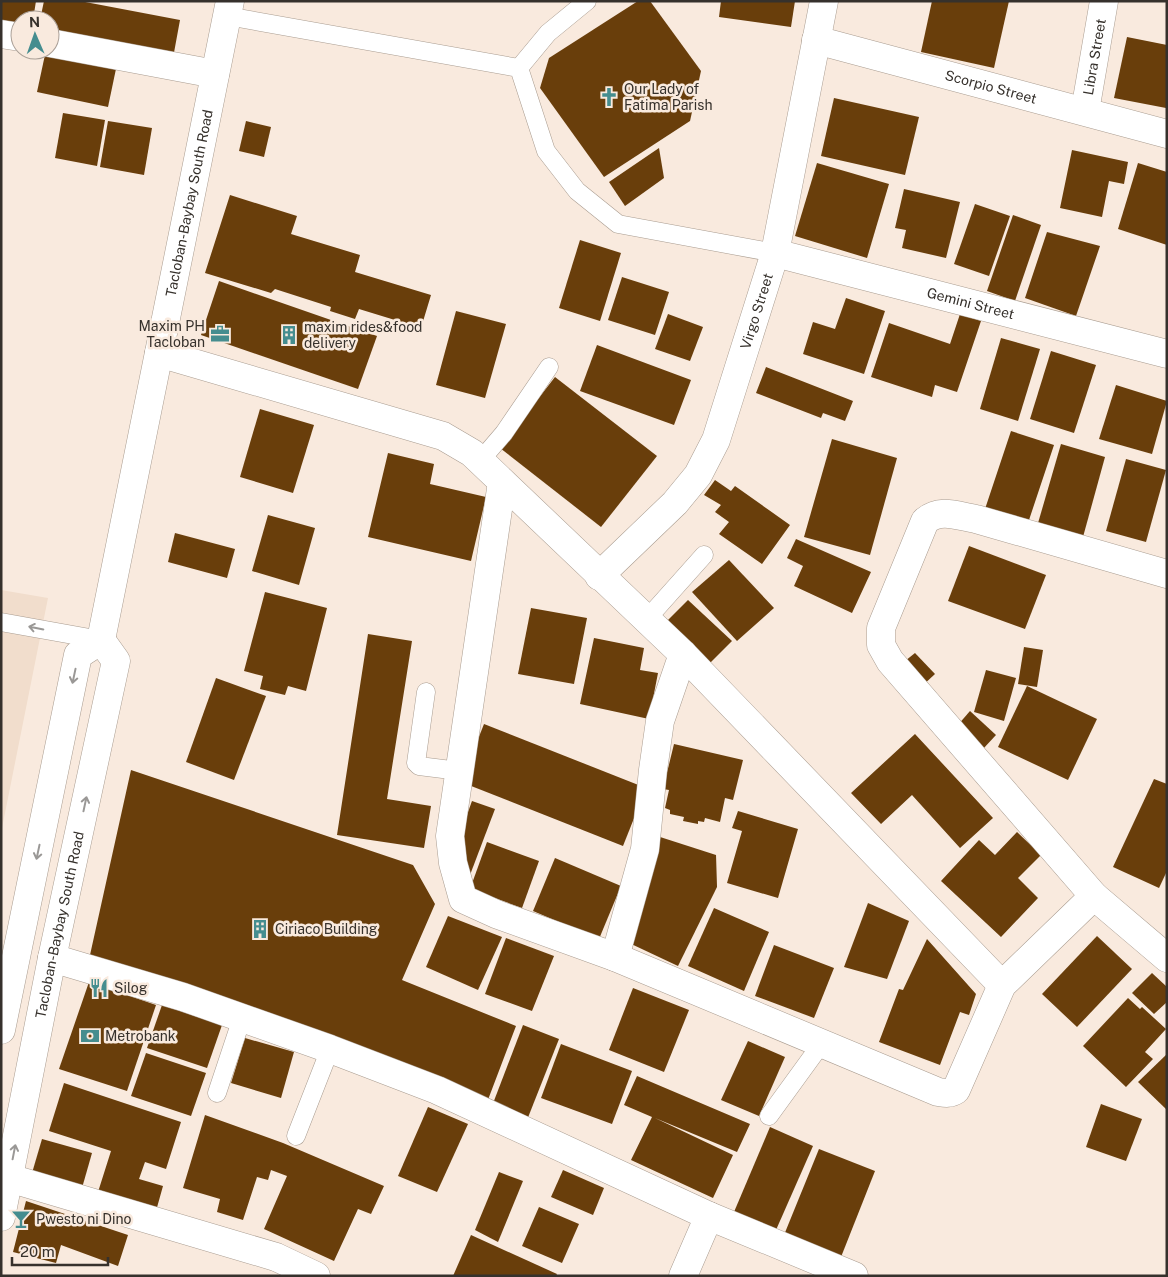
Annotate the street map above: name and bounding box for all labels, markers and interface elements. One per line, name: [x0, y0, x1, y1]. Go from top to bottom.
north arrow: [10, 10, 60, 60]
text: N: [29, 14, 40, 30]
street label: Libra Street: [1080, 17, 1109, 96]
street label: Scorpio Street: [943, 67, 1038, 107]
place label: Our Lady of Fatima Parish: [624, 81, 712, 113]
church icon: Our Lady of Fatima Parish: [598, 86, 620, 108]
street label: Tacloban-Baybay South Road: [163, 108, 216, 298]
street label: Virgo Street: [737, 271, 776, 351]
street label: Gemini Street: [925, 284, 1016, 322]
place label: Maxim PH Tacloban: [138, 318, 205, 350]
place label: maxim rides&food delivery: [304, 319, 422, 351]
office icon: Maxim PH Tacloban: [209, 323, 231, 345]
building icon: maxim rides&food delivery: [278, 324, 300, 346]
one-way arrow: [28, 623, 44, 633]
one-way arrow: [68, 667, 78, 683]
one-way arrow: [81, 796, 90, 812]
street label: Tacloban-Baybay South Road: [32, 830, 87, 1020]
one-way arrow: [32, 844, 42, 860]
building icon: Ciriaco Building: [249, 918, 271, 940]
place label: Ciriaco Building: [275, 921, 378, 937]
restaurant icon: Silog: [88, 977, 110, 999]
place label: Silog: [114, 980, 148, 996]
bank icon: Metrobank: [79, 1025, 101, 1047]
place label: Metrobank: [105, 1028, 176, 1044]
one-way arrow: [10, 1144, 20, 1160]
bar icon: Pwesto ni Dino: [10, 1208, 32, 1230]
place label: Pwesto ni Dino: [36, 1211, 132, 1227]
scale bar: [12, 1234, 109, 1266]
text: 20 m: [20, 1243, 55, 1260]

